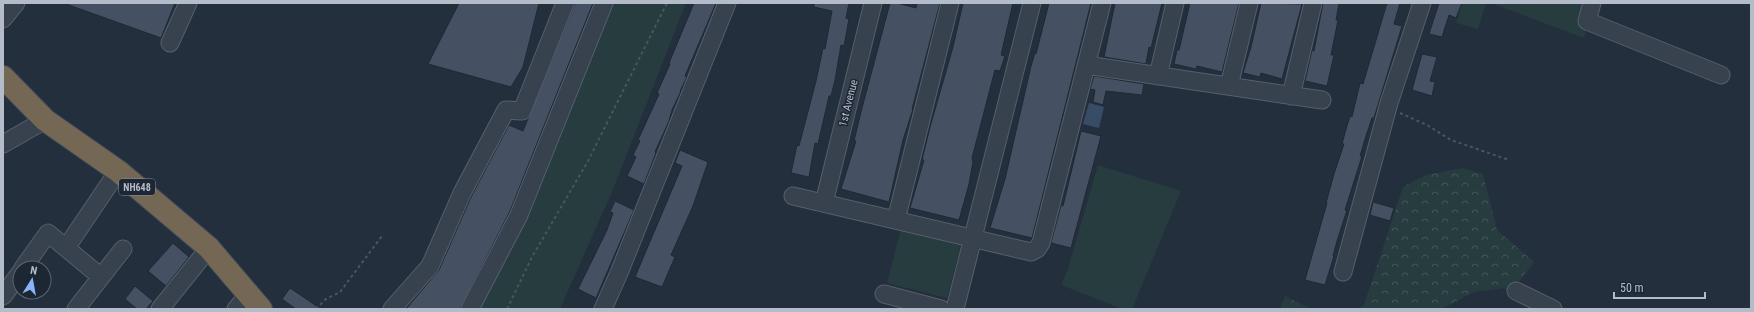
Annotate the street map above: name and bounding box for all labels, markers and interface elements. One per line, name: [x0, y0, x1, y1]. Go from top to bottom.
street label: 1st Avenue: [836, 78, 861, 128]
road number: NH648: [119, 179, 155, 195]
north arrow: [12, 260, 52, 300]
text: N: [29, 264, 39, 278]
scale bar: [1614, 274, 1705, 300]
text: 50 m: [1620, 281, 1644, 295]

